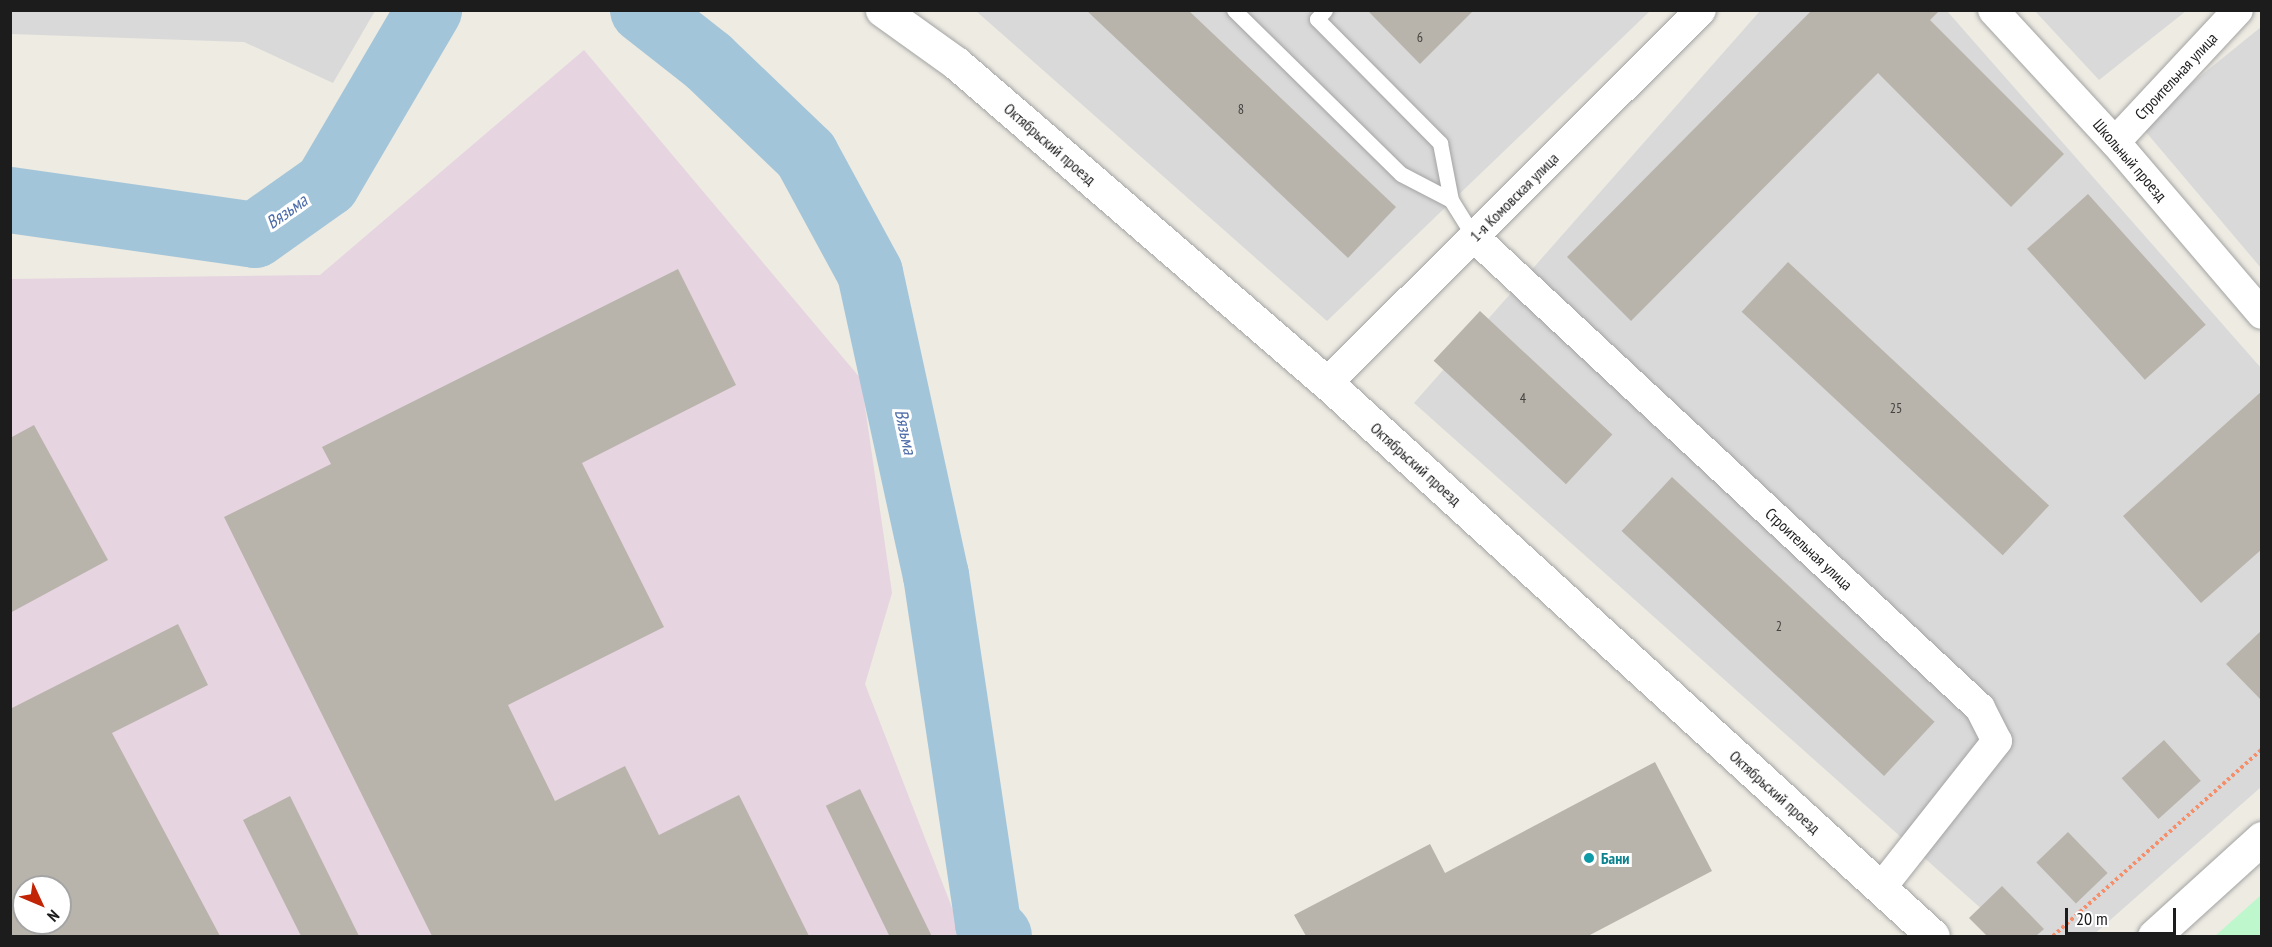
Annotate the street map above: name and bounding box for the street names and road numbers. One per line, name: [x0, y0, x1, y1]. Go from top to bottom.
street label: Строительная улица: [2131, 28, 2221, 124]
street label: Октябрьский проезд: [1000, 99, 1100, 189]
street label: Школьный проезд: [2089, 115, 2171, 205]
street label: 1-я Комовская улица: [1466, 149, 1562, 245]
street label: Октябрьский проезд: [1367, 418, 1465, 510]
street label: Строительная улица: [1761, 504, 1857, 594]
street label: Октябрьский проезд: [1726, 746, 1824, 838]

